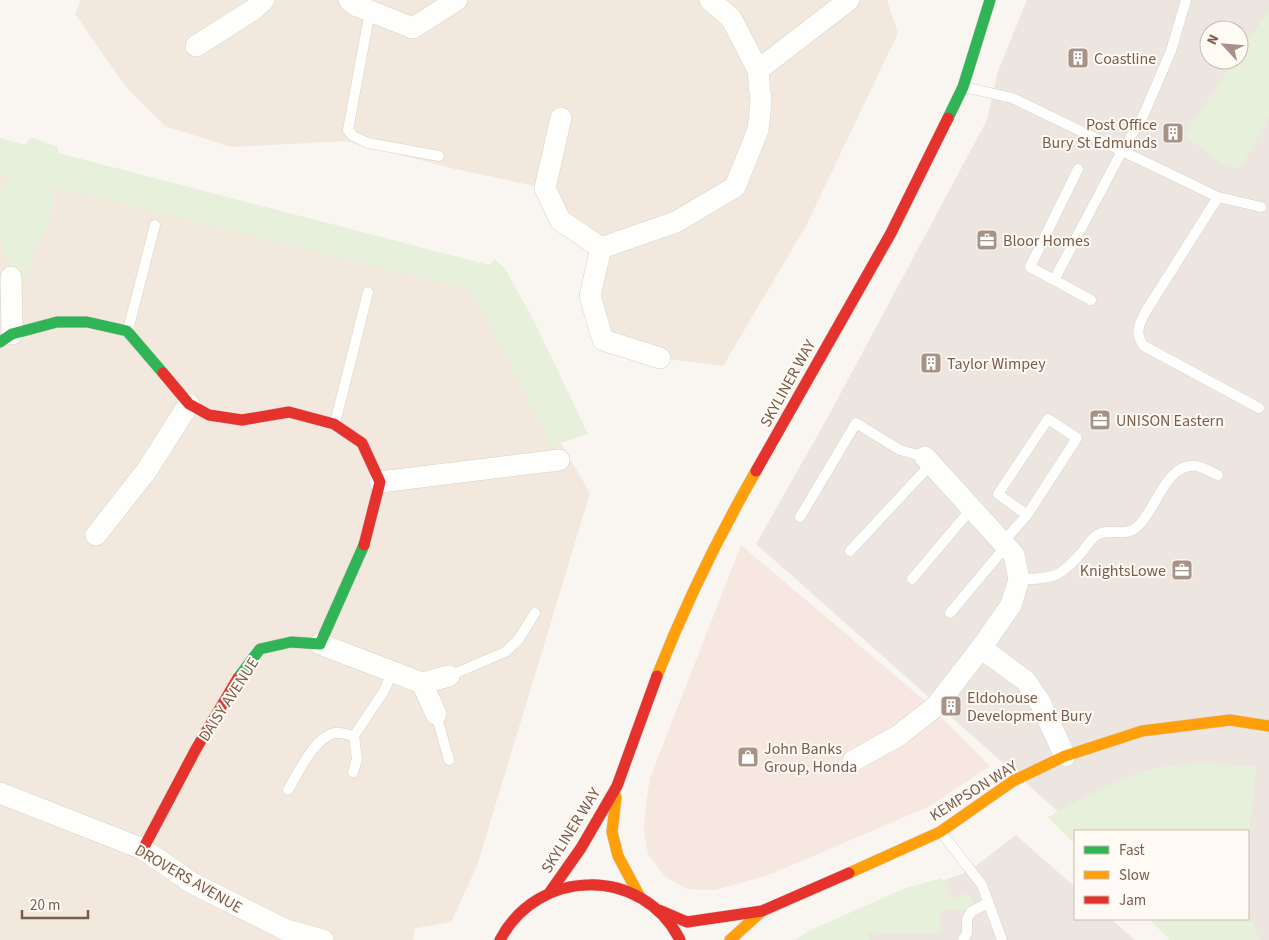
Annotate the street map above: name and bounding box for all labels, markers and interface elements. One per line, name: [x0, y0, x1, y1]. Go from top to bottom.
north arrow: [1199, 20, 1249, 70]
text: N: [1202, 31, 1224, 48]
building icon: Coastline: [1066, 46, 1090, 70]
place label: Coastline: [1094, 48, 1156, 70]
place label: Post Office Bury St Edmunds: [1042, 114, 1157, 154]
building icon: Post Office Bury St Edmunds: [1161, 121, 1185, 145]
office icon: Bloor Homes: [975, 228, 999, 252]
place label: Bloor Homes: [1003, 230, 1090, 252]
street label: SKYLINER WAY: [755, 335, 821, 431]
building icon: Taylor Wimpey: [919, 351, 943, 375]
place label: Taylor Wimpey: [947, 353, 1046, 375]
office icon: UNISON Eastern: [1088, 408, 1112, 432]
place label: UNISON Eastern: [1116, 410, 1224, 432]
office icon: KnightsLowe: [1170, 558, 1194, 582]
place label: KnightsLowe: [1080, 560, 1166, 582]
street label: DAISY AVENUE: [193, 653, 264, 746]
place label: Eldohouse Development Bury: [967, 687, 1092, 727]
building icon: Eldohouse Development Bury: [939, 694, 963, 718]
place label: John Banks Group, Honda: [764, 738, 857, 778]
shop icon: John Banks Group, Honda: [736, 745, 760, 769]
street label: KEMPSON WAY: [925, 755, 1022, 827]
street label: SKYLINER WAY: [536, 783, 606, 877]
legend: [1074, 830, 1249, 920]
street label: DROVERS AVENUE: [131, 839, 246, 919]
text: Fast: [1119, 840, 1145, 861]
text: Slow: [1119, 865, 1150, 886]
scale bar: [22, 888, 89, 920]
text: Jam: [1119, 890, 1146, 911]
text: 20 m: [30, 895, 60, 916]

